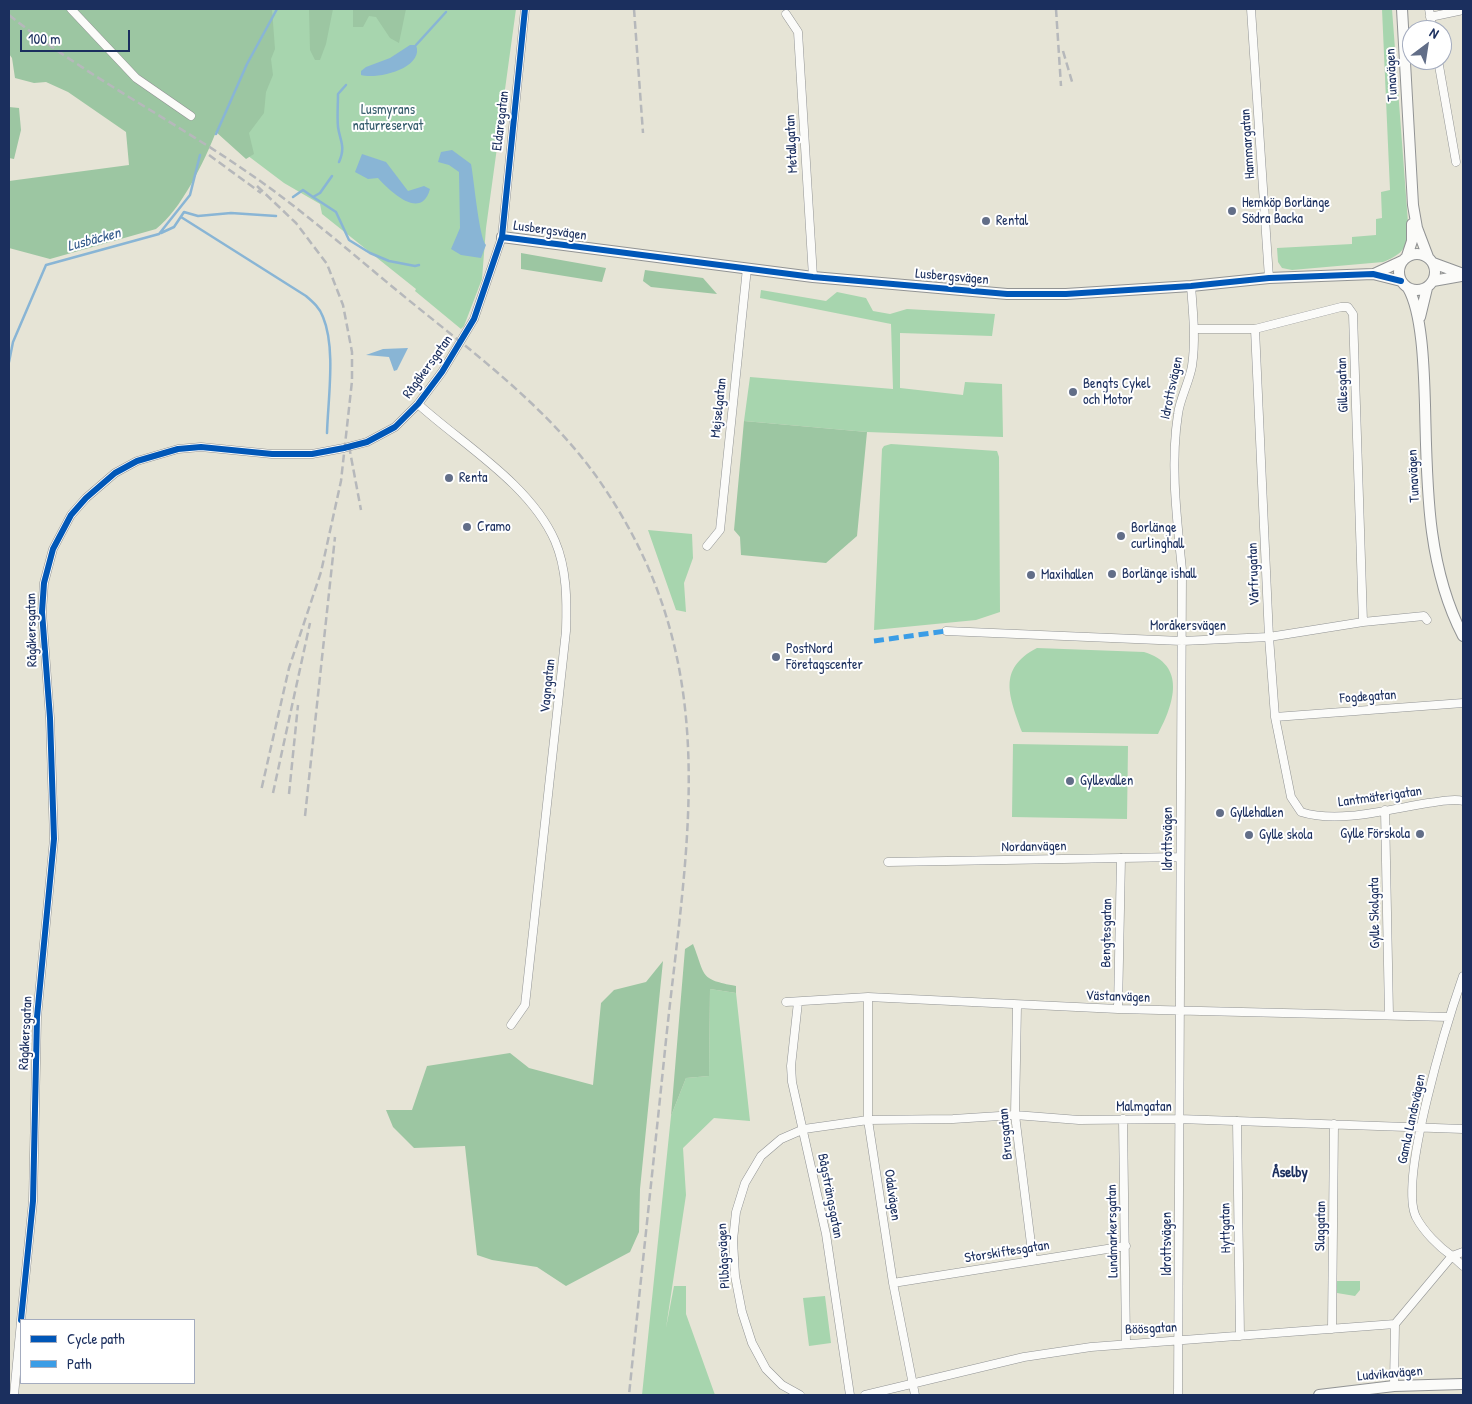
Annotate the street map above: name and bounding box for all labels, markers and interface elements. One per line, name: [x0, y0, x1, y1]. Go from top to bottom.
scale bar: [22, 20, 132, 52]
north arrow: [1402, 20, 1452, 70]
text: N: [1426, 23, 1443, 43]
text: 100 m: [28, 28, 61, 49]
street label: Tunavägen: [1382, 48, 1402, 102]
street label: Eldaregatan: [489, 90, 513, 152]
park label: Lusmyrans naturreservat: [353, 102, 423, 134]
street label: Hammargatan: [1237, 108, 1259, 180]
street label: Metallgatan: [782, 114, 802, 174]
place label: Hemköp Borlänge Södra Backa: [1242, 195, 1330, 228]
marker: Hemköp Borlänge Södra Backa: [1226, 205, 1238, 217]
place label: Rental: [996, 213, 1028, 229]
marker: Rental: [980, 215, 992, 227]
street label: Lusbergsvägen: [512, 218, 588, 244]
water label: Lusbäcken: [65, 224, 123, 256]
street label: Lusbergsvägen: [915, 265, 989, 289]
street label: Rågåkersgatan: [399, 332, 457, 402]
street label: Idrottsvägen: [1157, 355, 1187, 421]
street label: Gillesgatan: [1334, 357, 1352, 413]
place label: Bengts Cykel och Motor: [1083, 376, 1150, 408]
street label: Mejselgatan: [707, 377, 731, 439]
marker: Bengts Cykel och Motor: [1067, 386, 1079, 398]
street label: Tunavägen: [1404, 449, 1424, 503]
place label: Renta: [459, 470, 488, 486]
marker: Renta: [443, 472, 455, 484]
place label: Cramo: [477, 519, 511, 535]
place label: Borlänge curlinghall: [1131, 520, 1184, 552]
marker: Cramo: [461, 521, 473, 533]
marker: Borlänge curlinghall: [1115, 530, 1127, 542]
street label: Vårfrugatan: [1245, 542, 1263, 606]
place label: Borlänge ishall: [1122, 566, 1197, 582]
place label: Maxihallen: [1041, 567, 1094, 583]
marker: Borlänge ishall: [1106, 568, 1118, 580]
marker: Maxihallen: [1025, 569, 1037, 581]
street label: Rågåkersgatan: [23, 593, 41, 667]
street label: Moråkersvägen: [1150, 618, 1226, 634]
place label: PostNord Företagscenter: [786, 641, 863, 674]
marker: PostNord Företagscenter: [770, 651, 782, 663]
street label: Vagngatan: [537, 658, 559, 714]
street label: Fogdegatan: [1339, 687, 1397, 707]
place label: Gyllevallen: [1080, 773, 1133, 789]
marker: Gyllevallen: [1064, 775, 1076, 787]
street label: Lantmäterigatan: [1337, 783, 1423, 811]
place label: Gyllehallen: [1230, 805, 1284, 821]
street label: Idrottsvägen: [1160, 807, 1176, 871]
marker: Gyllehallen: [1214, 807, 1226, 819]
place label: Gylle Förskola: [1340, 826, 1410, 842]
place label: Gylle skola: [1259, 827, 1313, 843]
marker: Gylle Förskola: [1414, 828, 1426, 840]
marker: Gylle skola: [1243, 829, 1255, 841]
street label: Nordanvägen: [1001, 838, 1067, 856]
street label: Gylle Skolgata: [1366, 877, 1384, 949]
street label: Bengtesgatan: [1098, 898, 1116, 968]
street label: Västanvägen: [1085, 987, 1151, 1007]
street label: Rågåkersgatan: [16, 996, 36, 1070]
street label: Gamla Landsvägen: [1394, 1073, 1430, 1165]
street label: Malmgatan: [1116, 1099, 1172, 1115]
street label: Brusgatan: [995, 1107, 1017, 1161]
street label: Bågsträngsgatan: [814, 1152, 846, 1240]
district label: Åselby: [1272, 1164, 1308, 1182]
street label: Odalvägen: [880, 1168, 904, 1222]
street label: Lundmarkersgatan: [1104, 1184, 1122, 1278]
street label: Slaggatan: [1312, 1201, 1330, 1251]
street label: Hyttgatan: [1217, 1203, 1235, 1253]
street label: Idrottsvägen: [1159, 1212, 1175, 1276]
street label: Pilbågsvägen: [714, 1223, 734, 1289]
street label: Storskiftesgatan: [963, 1237, 1051, 1267]
legend: [20, 1319, 195, 1384]
street label: Böösgatan: [1125, 1319, 1177, 1339]
text: Cycle path: [67, 1328, 125, 1349]
text: Path: [67, 1353, 92, 1374]
street label: Ludvikavägen: [1357, 1363, 1423, 1385]

